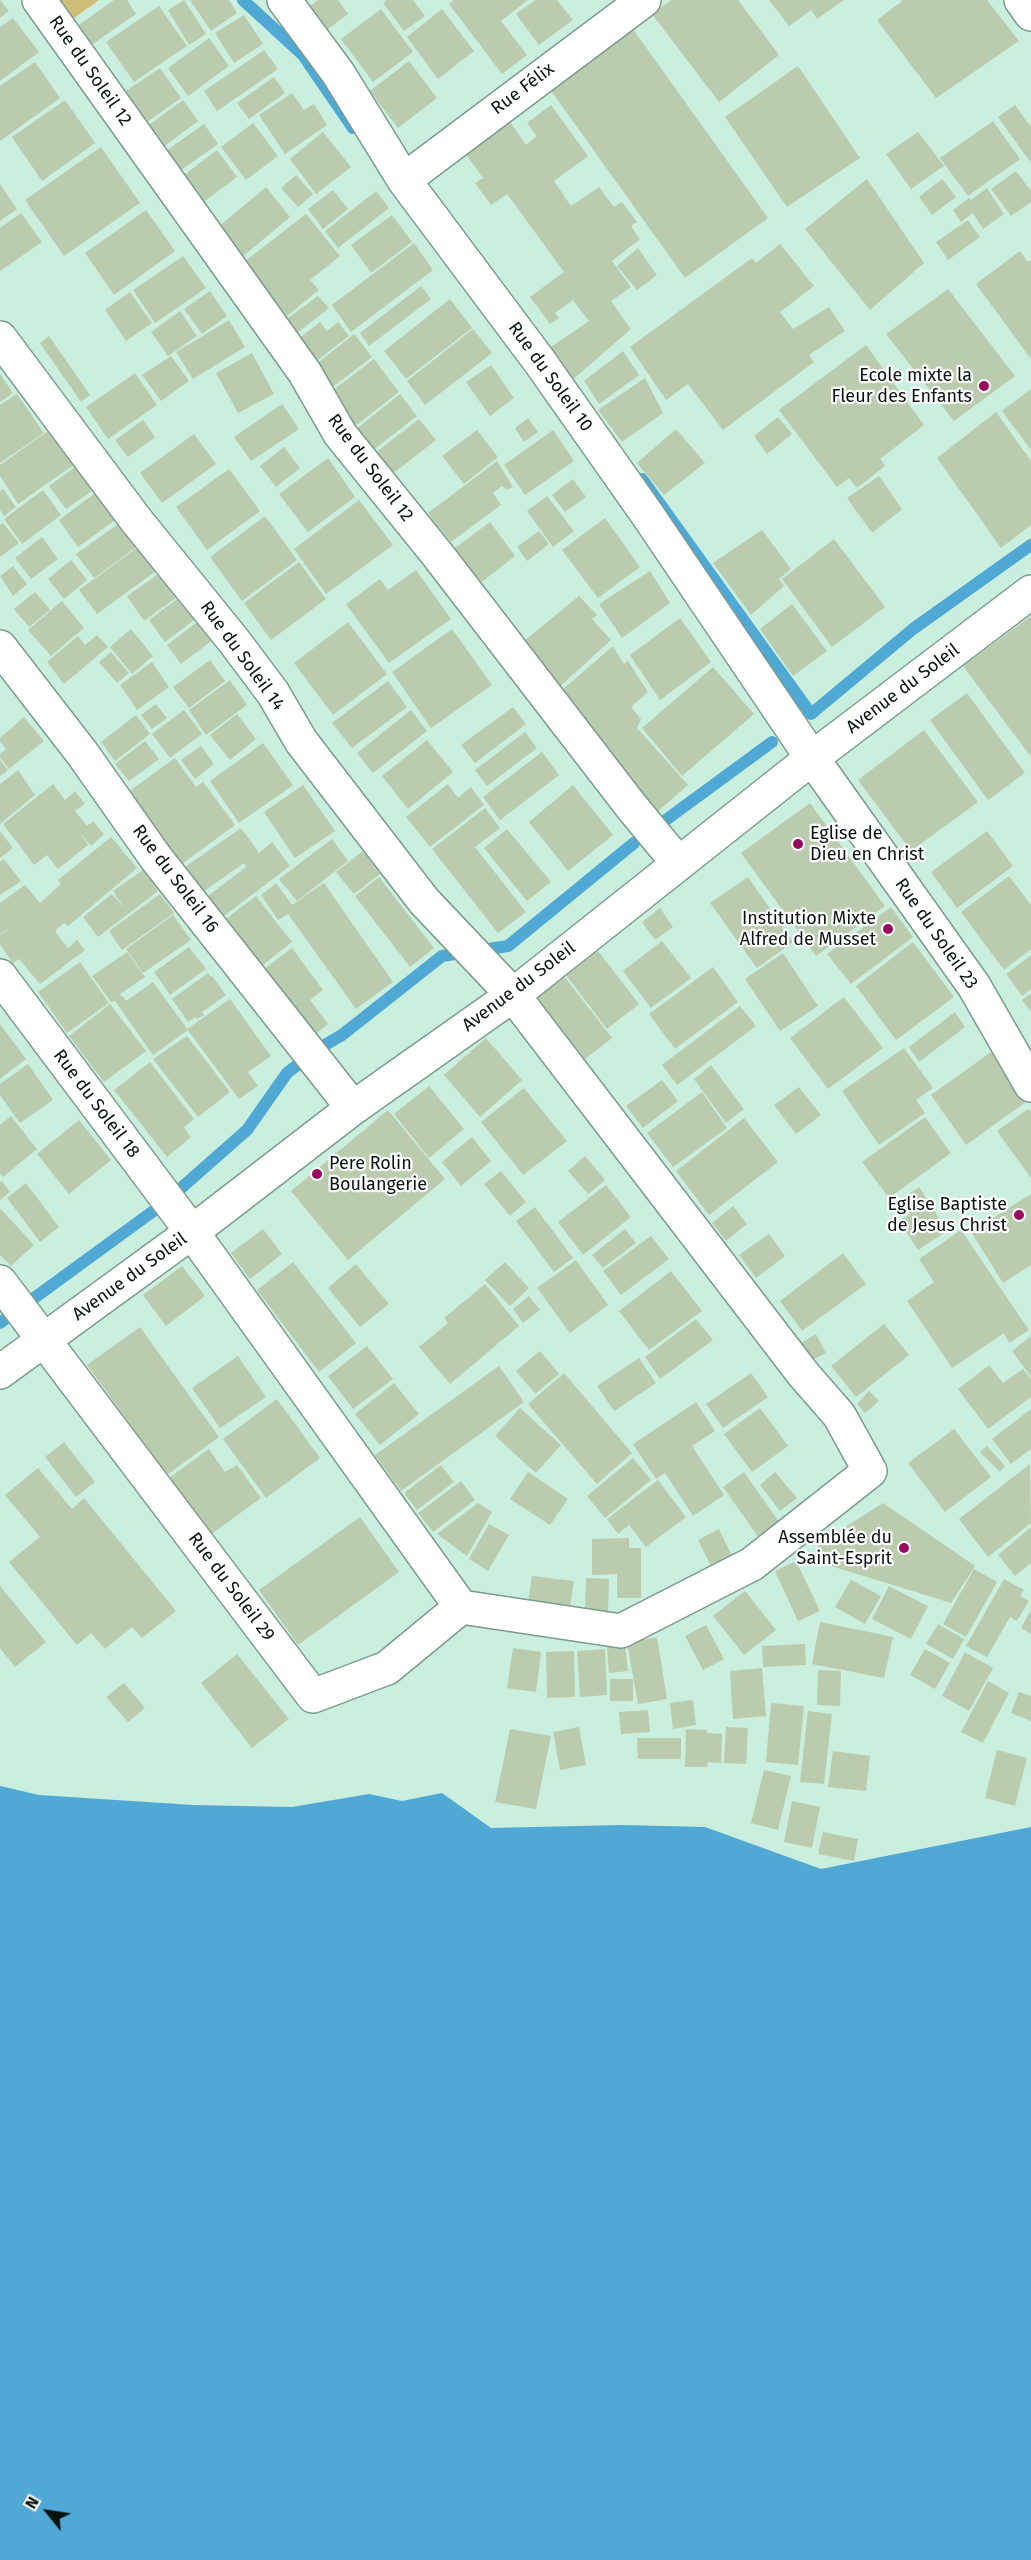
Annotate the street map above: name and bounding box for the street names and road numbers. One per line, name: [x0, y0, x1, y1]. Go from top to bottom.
street label: Rue du Soleil 12: [44, 12, 136, 130]
street label: Rue Félix: [487, 58, 559, 120]
street label: Rue du Soleil 10: [503, 318, 597, 436]
street label: Rue du Soleil 12: [323, 410, 417, 526]
street label: Rue du Soleil 14: [195, 597, 289, 715]
street label: Avenue du Soleil: [842, 639, 964, 739]
street label: Rue du Soleil 16: [127, 821, 223, 937]
street label: Rue du Soleil 23: [890, 874, 982, 994]
street label: Avenue du Soleil: [458, 937, 580, 1037]
street label: Rue du Soleil 18: [48, 1046, 144, 1162]
street label: Avenue du Soleil: [69, 1228, 191, 1326]
street label: Rue du Soleil 29: [183, 1528, 279, 1646]

